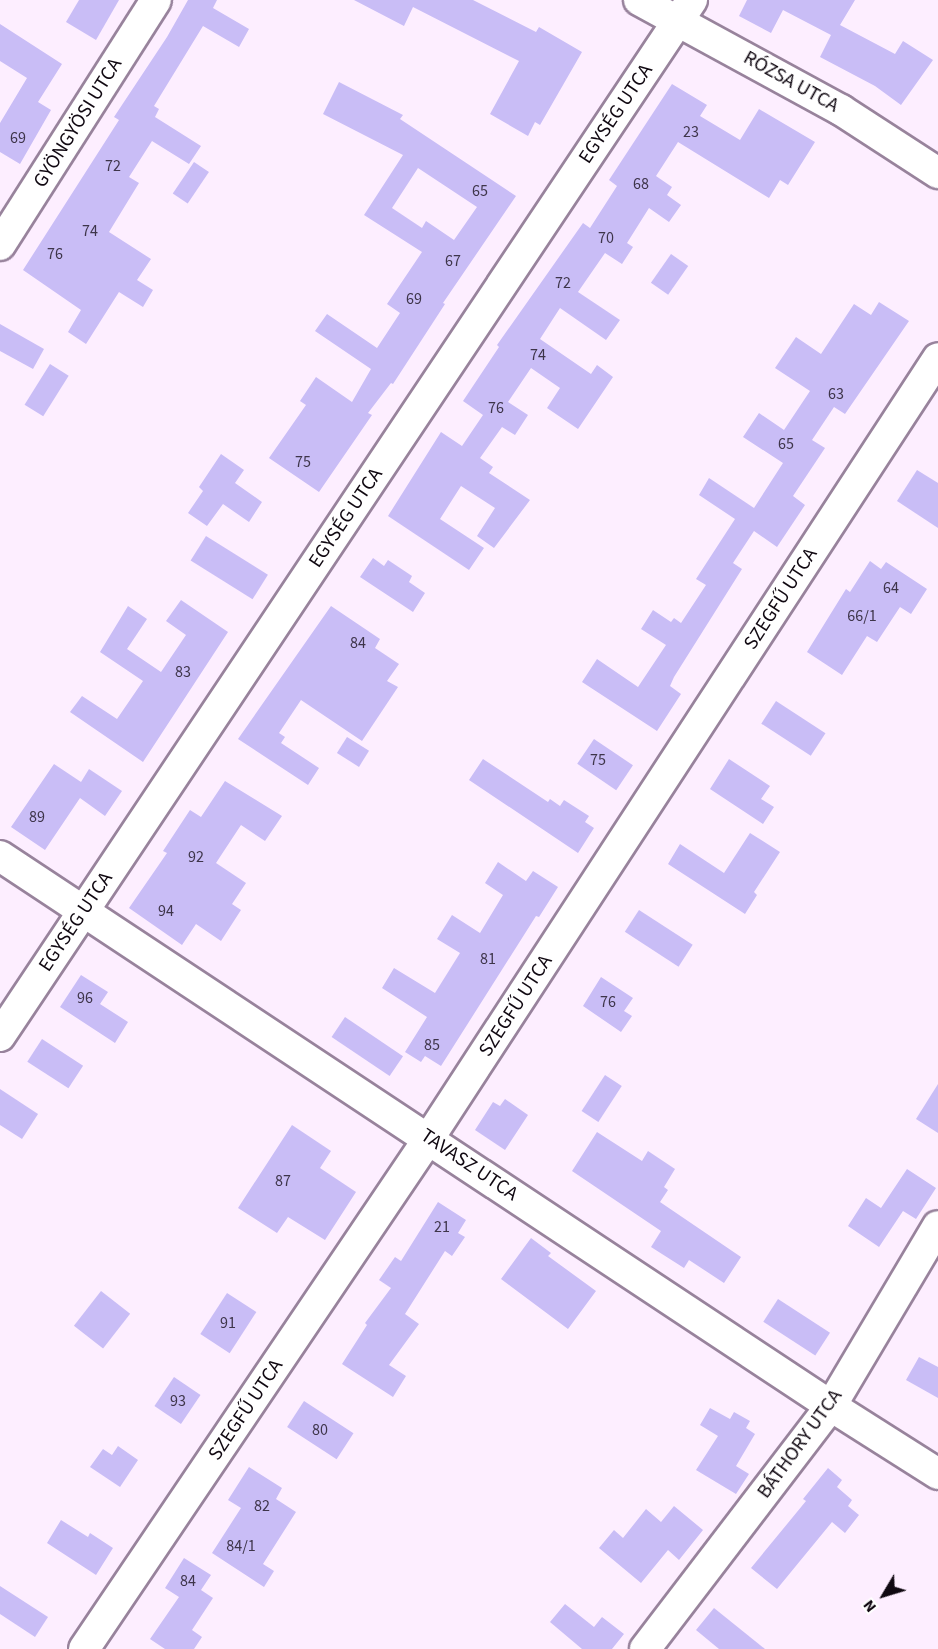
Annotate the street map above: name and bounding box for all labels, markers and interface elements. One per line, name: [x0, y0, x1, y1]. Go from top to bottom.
street label: RÓZSA UTCA: [739, 46, 843, 118]
street label: GYÖNGYÖSI UTCA: [29, 54, 127, 192]
street label: EGYSÉG UTCA: [574, 60, 658, 168]
house number: 23: [683, 122, 699, 142]
house number: 69: [10, 128, 26, 148]
house number: 72: [105, 156, 121, 176]
house number: 68: [633, 174, 649, 194]
house number: 65: [472, 181, 488, 201]
house number: 74: [82, 221, 98, 241]
house number: 70: [598, 228, 614, 248]
house number: 76: [47, 244, 63, 264]
house number: 67: [445, 251, 461, 271]
house number: 72: [555, 273, 571, 293]
house number: 69: [406, 289, 422, 309]
house number: 74: [530, 345, 546, 365]
house number: 63: [828, 384, 844, 404]
house number: 76: [488, 398, 504, 418]
house number: 65: [778, 434, 794, 454]
house number: 75: [295, 452, 311, 472]
street label: EGYSÉG UTCA: [304, 464, 388, 572]
street label: SZEGFŰ UTCA: [739, 544, 823, 654]
house number: 64: [883, 578, 899, 598]
house number: 66/1: [847, 606, 877, 626]
house number: 84: [350, 633, 366, 653]
house number: 83: [175, 662, 191, 682]
house number: 75: [590, 750, 606, 770]
house number: 89: [29, 807, 45, 827]
house number: 92: [188, 847, 204, 867]
street label: EGYSÉG UTCA: [34, 868, 118, 976]
house number: 94: [158, 901, 174, 921]
house number: 81: [480, 949, 496, 969]
street label: SZEGFŰ UTCA: [474, 951, 558, 1061]
house number: 96: [77, 988, 93, 1008]
house number: 76: [600, 992, 616, 1012]
house number: 85: [424, 1035, 440, 1055]
street label: TAVASZ UTCA: [416, 1124, 522, 1206]
house number: 87: [275, 1171, 291, 1191]
house number: 21: [434, 1217, 450, 1237]
house number: 91: [220, 1313, 236, 1333]
street label: SZEGFŰ UTCA: [203, 1355, 289, 1465]
street label: BÁTHORY UTCA: [752, 1385, 848, 1503]
house number: 93: [170, 1391, 186, 1411]
house number: 80: [312, 1420, 328, 1440]
house number: 82: [254, 1496, 270, 1516]
house number: 84/1: [226, 1536, 256, 1556]
north arrow: [854, 1565, 914, 1625]
house number: 84: [180, 1571, 196, 1591]
text: N: [858, 1595, 882, 1617]

